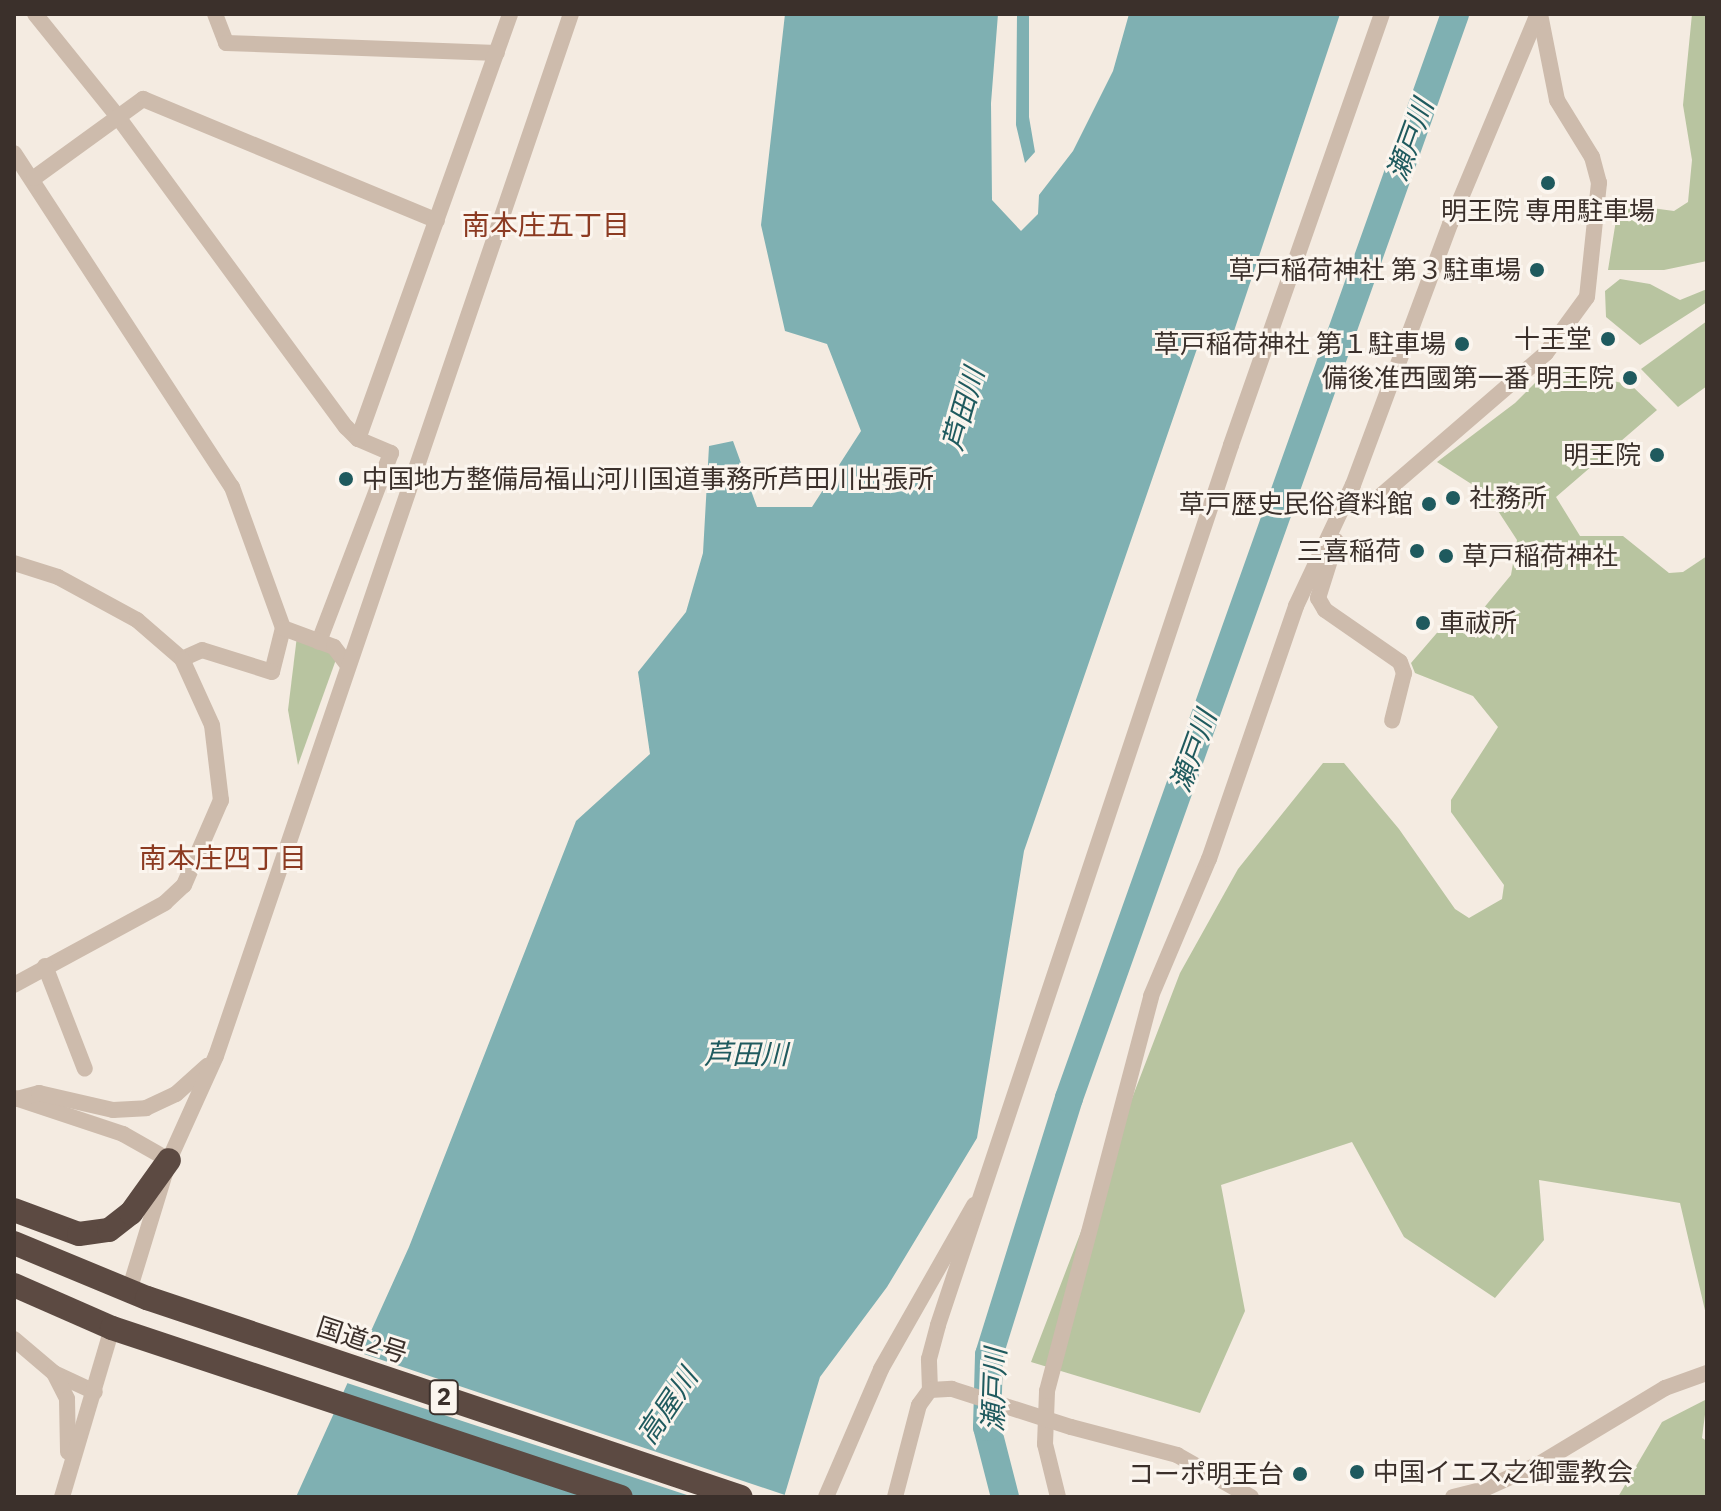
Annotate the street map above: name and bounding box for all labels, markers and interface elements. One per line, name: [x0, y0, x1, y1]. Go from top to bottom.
water label: 瀬戸川: [1380, 95, 1440, 185]
marker: 明王院 専用駐車場: [1539, 174, 1557, 192]
place label: 明王院 専用駐車場: [1441, 195, 1655, 227]
district label: 南本庄五丁目: [462, 208, 630, 242]
place label: 草戸稲荷神社 第３駐車場: [1229, 254, 1521, 286]
marker: 草戸稲荷神社 第３駐車場: [1528, 261, 1546, 279]
place label: 十王堂: [1514, 323, 1592, 355]
place label: 草戸稲荷神社 第１駐車場: [1154, 328, 1446, 360]
marker: 十王堂: [1599, 330, 1617, 348]
marker: 草戸稲荷神社 第１駐車場: [1453, 335, 1471, 353]
place label: 備後准西國第一番 明王院: [1322, 362, 1614, 394]
water label: 芦田川: [935, 364, 991, 454]
marker: 備後准西國第一番 明王院: [1621, 369, 1639, 387]
place label: 明王院: [1563, 439, 1641, 471]
marker: 明王院: [1648, 446, 1666, 464]
place label: 中国地方整備局福山河川国道事務所芦田川出張所: [362, 463, 934, 495]
marker: 中国地方整備局福山河川国道事務所芦田川出張所: [337, 470, 355, 488]
place label: 社務所: [1469, 482, 1547, 514]
place label: 草戸歴史民俗資料館: [1179, 488, 1413, 520]
marker: 社務所: [1444, 489, 1462, 507]
marker: 草戸歴史民俗資料館: [1420, 495, 1438, 513]
place label: 三喜稲荷: [1297, 535, 1401, 567]
place label: 草戸稲荷神社: [1462, 540, 1618, 572]
marker: 三喜稲荷: [1408, 542, 1426, 560]
marker: 草戸稲荷神社: [1437, 547, 1455, 565]
place label: 車祓所: [1439, 607, 1517, 639]
marker: 車祓所: [1414, 614, 1432, 632]
water label: 瀬戸川: [1163, 706, 1223, 796]
district label: 南本庄四丁目: [139, 841, 307, 875]
water label: 芦田川: [704, 1037, 788, 1071]
street label: 国道2号: [313, 1311, 411, 1369]
water label: 瀬戸川: [976, 1347, 1012, 1433]
water label: 高屋川: [630, 1362, 704, 1450]
road number: 2: [428, 1377, 460, 1417]
place label: 中国イエス之御霊教会: [1373, 1456, 1633, 1488]
place label: コーポ明王台: [1128, 1458, 1284, 1490]
marker: 中国イエス之御霊教会: [1348, 1463, 1366, 1481]
marker: コーポ明王台: [1291, 1465, 1309, 1483]

